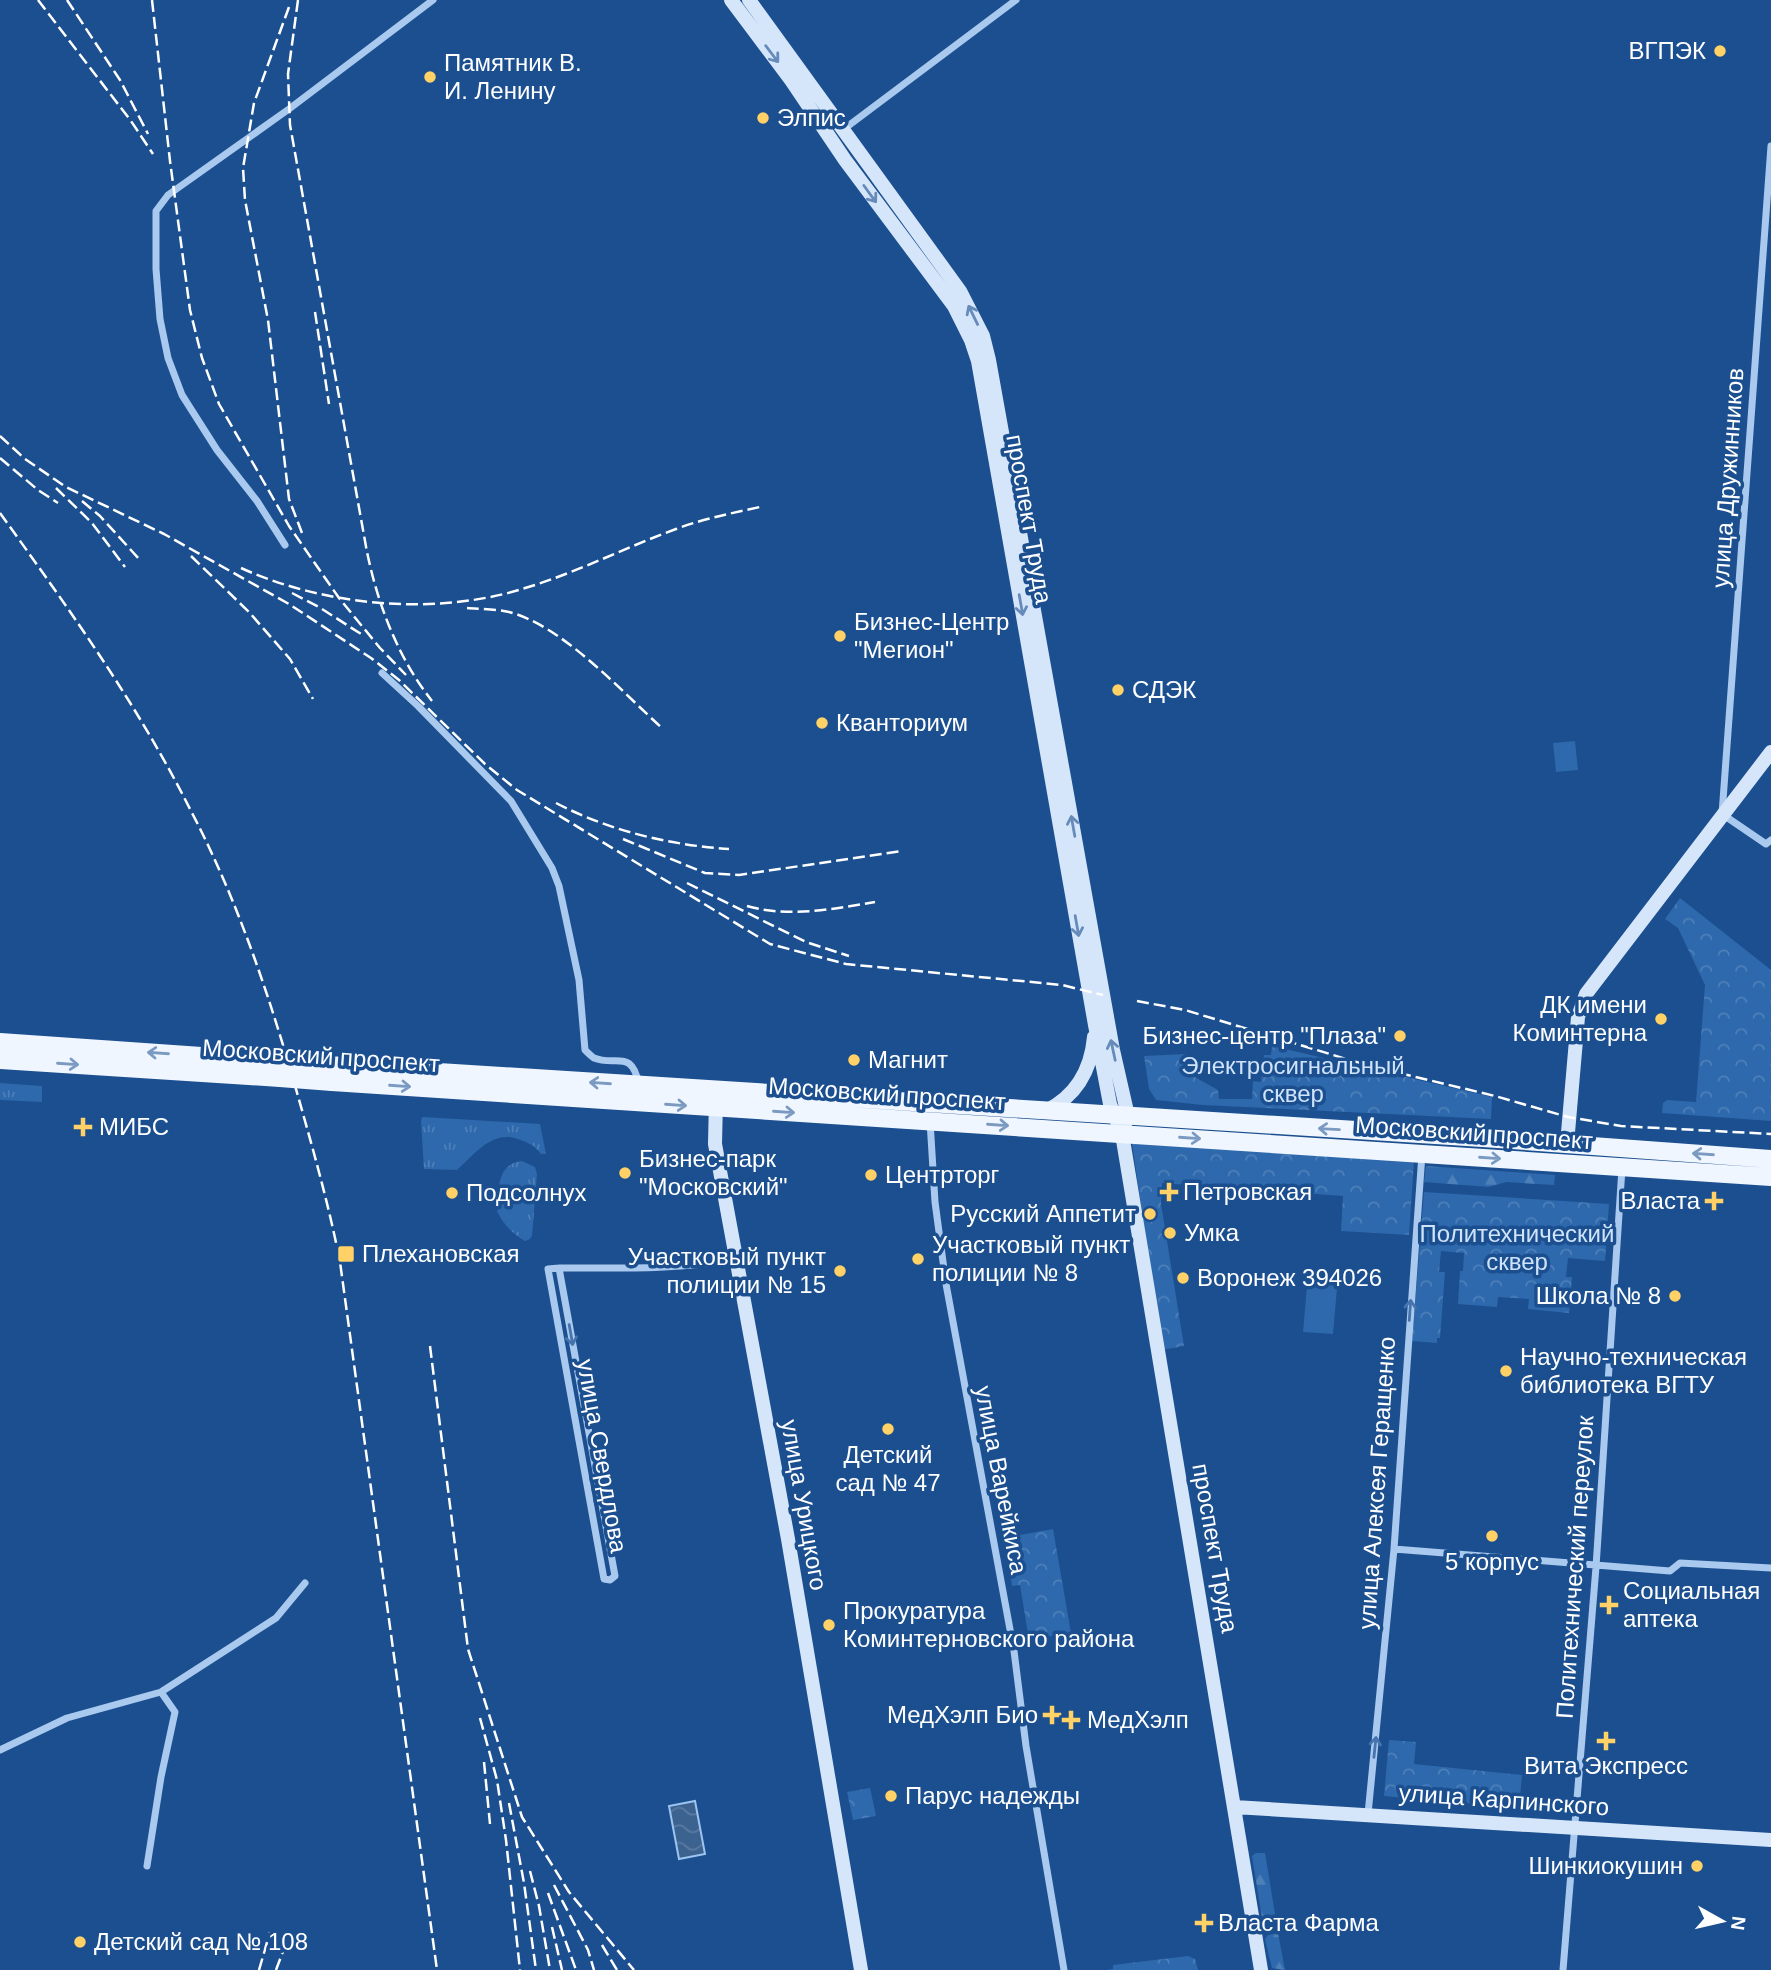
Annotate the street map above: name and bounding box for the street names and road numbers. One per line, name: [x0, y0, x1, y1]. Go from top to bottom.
street label: улица Дружинников: [1706, 367, 1749, 589]
street label: проспект Труда: [1001, 432, 1058, 606]
street label: Московский проспект: [201, 1034, 441, 1077]
street label: Московский проспект: [767, 1072, 1007, 1115]
street label: Московский проспект: [1354, 1111, 1594, 1154]
street label: улица Алексея Геращенко: [1353, 1336, 1400, 1630]
street label: улица Свердлова: [572, 1357, 633, 1555]
street label: улица Варейкиса: [970, 1383, 1033, 1577]
street label: Политехнический переулок: [1550, 1414, 1599, 1719]
street label: улица Урицкого: [776, 1417, 833, 1592]
street label: проспект Труда: [1187, 1461, 1244, 1635]
street label: улица Карпинского: [1398, 1779, 1610, 1820]

